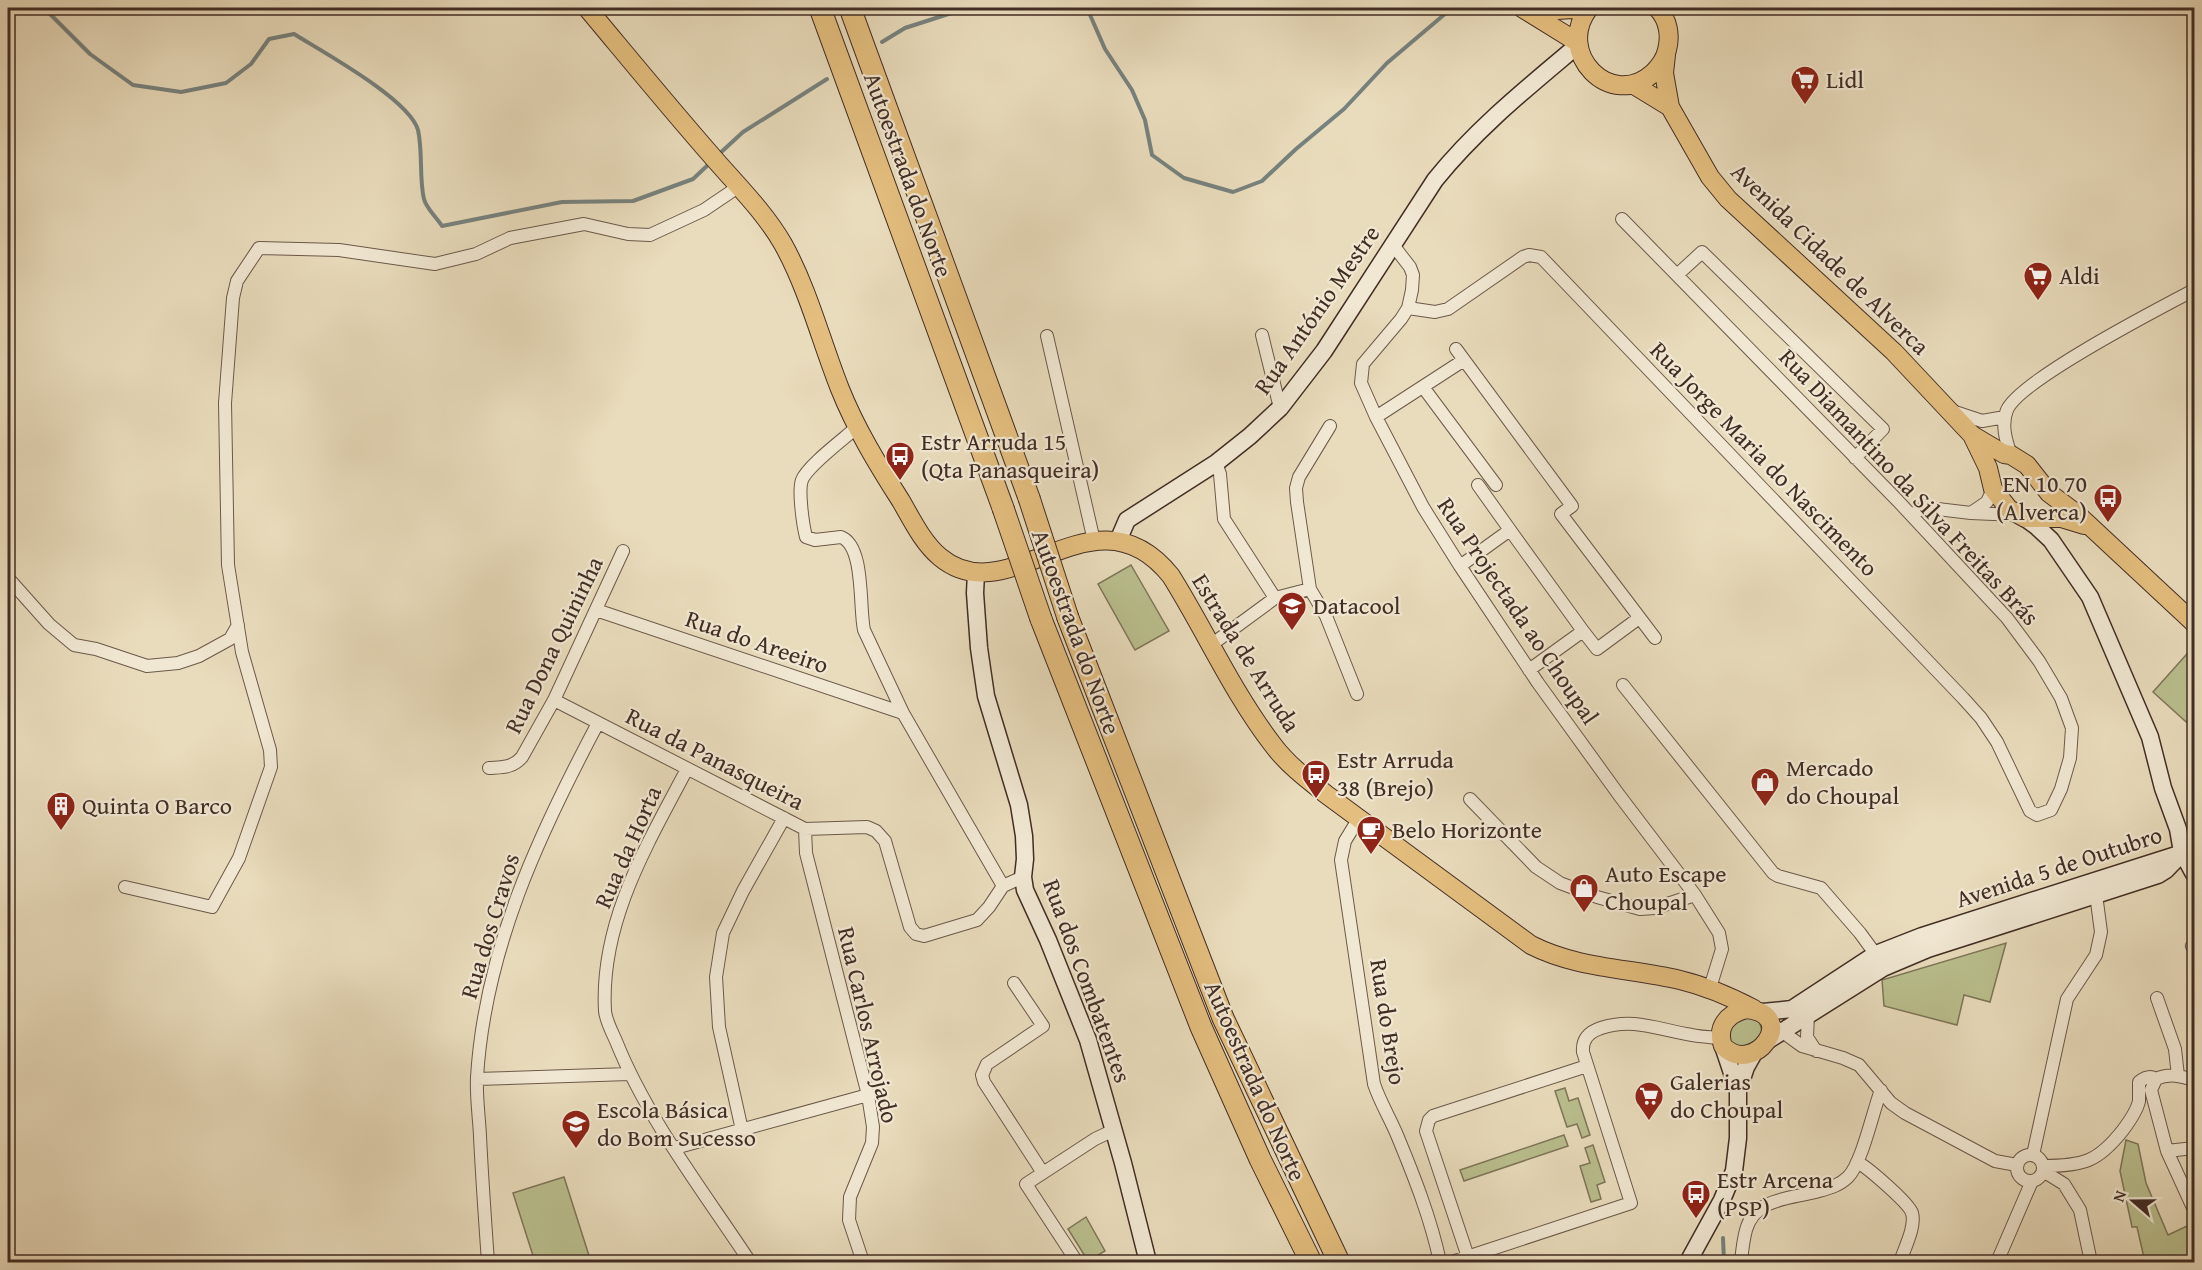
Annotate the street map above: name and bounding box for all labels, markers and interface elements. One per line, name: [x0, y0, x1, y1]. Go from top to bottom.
place label: Lidl: [1826, 62, 1864, 97]
supermarket icon: Lidl: [1789, 64, 1821, 106]
street label: Autoestrada do Norte: [855, 67, 962, 282]
street label: Avenida Cidade de Alverca: [1723, 154, 1938, 363]
street label: Rua António Mestre: [1245, 218, 1388, 402]
place label: Aldi: [2059, 258, 2100, 293]
supermarket icon: Aldi: [2022, 260, 2054, 302]
street label: Rua Jorge Maria do Nascimento: [1642, 333, 1886, 584]
street label: Rua Diamantino da Silva Freitas Brás: [1771, 340, 2048, 633]
place label: Estr Arruda 15 (Qta Panasqueira): [921, 424, 1099, 487]
bus stop icon: Estr Arruda 15 (Qta Panasqueira): [884, 440, 916, 482]
place label: EN 10 70 (Alverca): [1996, 466, 2087, 529]
bus stop icon: EN 10 70 (Alverca): [2092, 482, 2124, 524]
street label: Rua Projectada ao Choupal: [1429, 490, 1608, 732]
street label: Autoestrada do Norte: [1023, 524, 1130, 739]
street label: Rua Dona Quininha: [495, 550, 612, 739]
street label: Estrada de Arruda: [1184, 567, 1310, 739]
place label: Datacool: [1313, 588, 1401, 623]
school or university icon: Datacool: [1276, 590, 1308, 632]
street label: Rua do Areeiro: [681, 601, 833, 682]
street label: Rua da Panasqueira: [620, 698, 811, 819]
place label: Estr Arruda 38 (Brejo): [1337, 742, 1454, 805]
place label: Mercado do Choupal: [1786, 750, 1899, 813]
bus stop icon: Estr Arruda 38 (Brejo): [1300, 758, 1332, 800]
shop icon: Mercado do Choupal: [1749, 766, 1781, 808]
street label: Rua da Horta: [585, 779, 670, 914]
place label: Quinta O Barco: [82, 788, 232, 823]
building icon: Quinta O Barco: [45, 790, 77, 832]
place label: Belo Horizonte: [1392, 812, 1542, 847]
cafe icon: Belo Horizonte: [1355, 814, 1387, 856]
street label: Avenida 5 de Outubro: [1951, 817, 2167, 916]
street label: Rua dos Cravos: [451, 849, 528, 1003]
place label: Auto Escape Choupal: [1605, 856, 1726, 919]
shop icon: Auto Escape Choupal: [1568, 872, 1600, 914]
street label: Rua dos Combatentes: [1034, 874, 1141, 1088]
street label: Rua Carlos Arrojado: [829, 923, 908, 1127]
street label: Rua do Brejo: [1361, 957, 1416, 1087]
street label: Autoestrada do Norte: [1196, 975, 1315, 1187]
place label: Galerias do Choupal: [1670, 1064, 1783, 1127]
supermarket icon: Galerias do Choupal: [1633, 1080, 1665, 1122]
place label: Escola Básica do Bom Sucesso: [597, 1092, 756, 1155]
school or university icon: Escola Básica do Bom Sucesso: [560, 1108, 592, 1150]
place label: Estr Arcena (PSP): [1717, 1162, 1834, 1225]
north arrow: [2103, 1171, 2163, 1231]
bus stop icon: Estr Arcena (PSP): [1680, 1178, 1712, 1220]
text: N: [2106, 1186, 2132, 1205]

